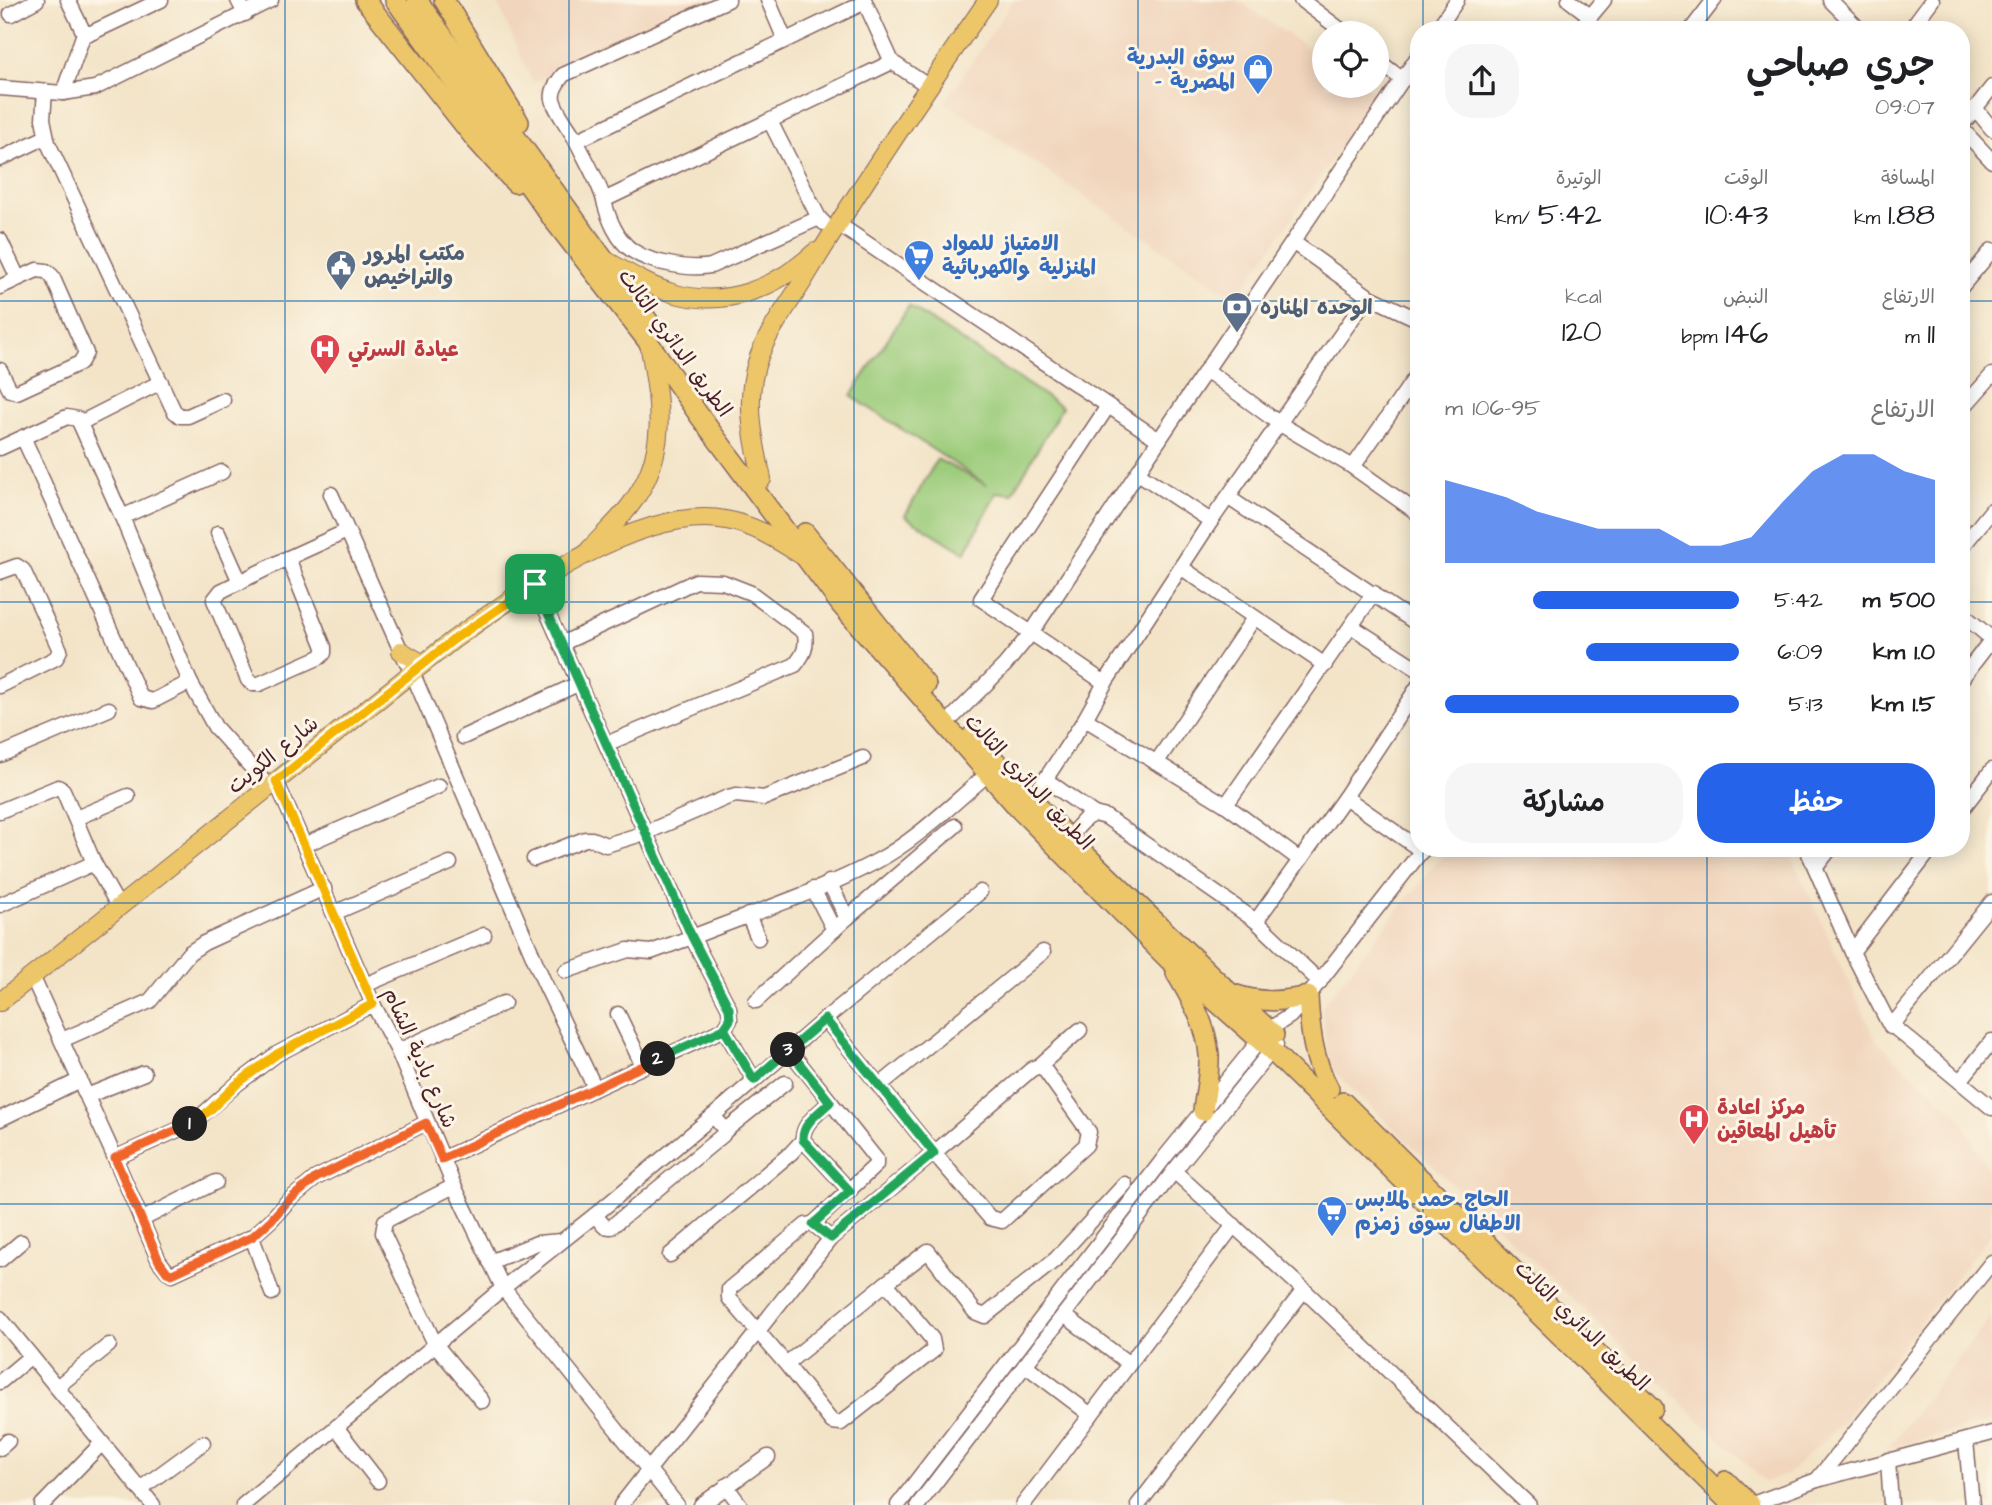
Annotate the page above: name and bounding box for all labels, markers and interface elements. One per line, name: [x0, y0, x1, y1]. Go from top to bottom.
map controls: [1312, 21, 1389, 98]
button: locate: [1312, 21, 1389, 98]
text: جري صباحي: [1746, 39, 1935, 91]
place label: سوق البدرية - المصرية: [1127, 43, 1235, 96]
button: share: [1445, 44, 1519, 118]
shop icon: سوق البدرية - المصرية: [1241, 52, 1275, 96]
text: 09:07: [1875, 91, 1935, 123]
text: الوتيرة: [1556, 165, 1602, 192]
text: الوقت: [1724, 165, 1768, 192]
text: المسافة: [1881, 165, 1935, 192]
text: 5:42: [1538, 194, 1602, 236]
text: 10:43: [1705, 194, 1768, 236]
text: 1.88: [1888, 194, 1935, 236]
text: /km: [1495, 205, 1538, 232]
text: km: [1854, 205, 1888, 232]
place label: الامتياز للمواد المنزلية والكهربائية: [942, 229, 1096, 282]
supermarket icon: الامتياز للمواد المنزلية والكهربائية: [902, 238, 936, 282]
place label: مكتب المرور والتراخيص: [362, 239, 465, 292]
public building icon: مكتب المرور والتراخيص: [324, 248, 358, 292]
street label: الطريق الدائري الثالث: [611, 263, 739, 423]
text: kcal: [1565, 284, 1602, 311]
text: النبض: [1723, 284, 1768, 311]
text: الارتفاع: [1882, 284, 1935, 311]
bank icon: الوحده المناره: [1220, 290, 1254, 334]
place label: الوحده المناره: [1260, 293, 1373, 322]
text: 120: [1562, 311, 1602, 353]
text: 146: [1725, 313, 1768, 355]
text: 11: [1927, 313, 1935, 355]
text: bpm: [1682, 324, 1725, 351]
text: m: [1905, 324, 1927, 351]
hospital icon: عيادة السرتي: [308, 332, 342, 376]
place label: عيادة السرتي: [348, 335, 459, 368]
text: 95–106 m: [1445, 392, 1541, 424]
text: الارتفاع: [1871, 394, 1935, 426]
pin: [505, 554, 565, 614]
icon: arrive: [516, 565, 554, 603]
text: 5:42: [1774, 584, 1823, 616]
text: 500 m: [1863, 584, 1935, 616]
text: 6:09: [1777, 636, 1823, 668]
text: 1.0 km: [1873, 636, 1935, 668]
text: 5:13: [1788, 688, 1823, 720]
text: 1.5 km: [1871, 688, 1935, 720]
street label: الطريق الدائري الثالث: [958, 707, 1100, 857]
street label: شارع الكويت: [221, 709, 325, 801]
button: مشاركة: [1445, 763, 1683, 843]
button: حفظ: [1697, 763, 1935, 843]
street label: شارع بادية الشام: [375, 983, 464, 1133]
pin: 3: [770, 1032, 806, 1068]
text: 3: [783, 1036, 792, 1063]
pin: 2: [640, 1042, 676, 1076]
text: 2: [652, 1045, 663, 1072]
place label: مركز اعادة تأهيل المعاقين: [1717, 1093, 1837, 1146]
hospital icon: مركز اعادة تأهيل المعاقين: [1677, 1102, 1711, 1146]
pin: 1: [172, 1106, 208, 1142]
text: 1: [188, 1110, 191, 1137]
place label: الحاج حمد لملابس الاطفال سوق زمزم: [1355, 1185, 1521, 1239]
supermarket icon: الحاج حمد لملابس الاطفال سوق زمزم: [1315, 1194, 1349, 1238]
street label: الطريق الدائري الثالث: [1508, 1254, 1656, 1398]

